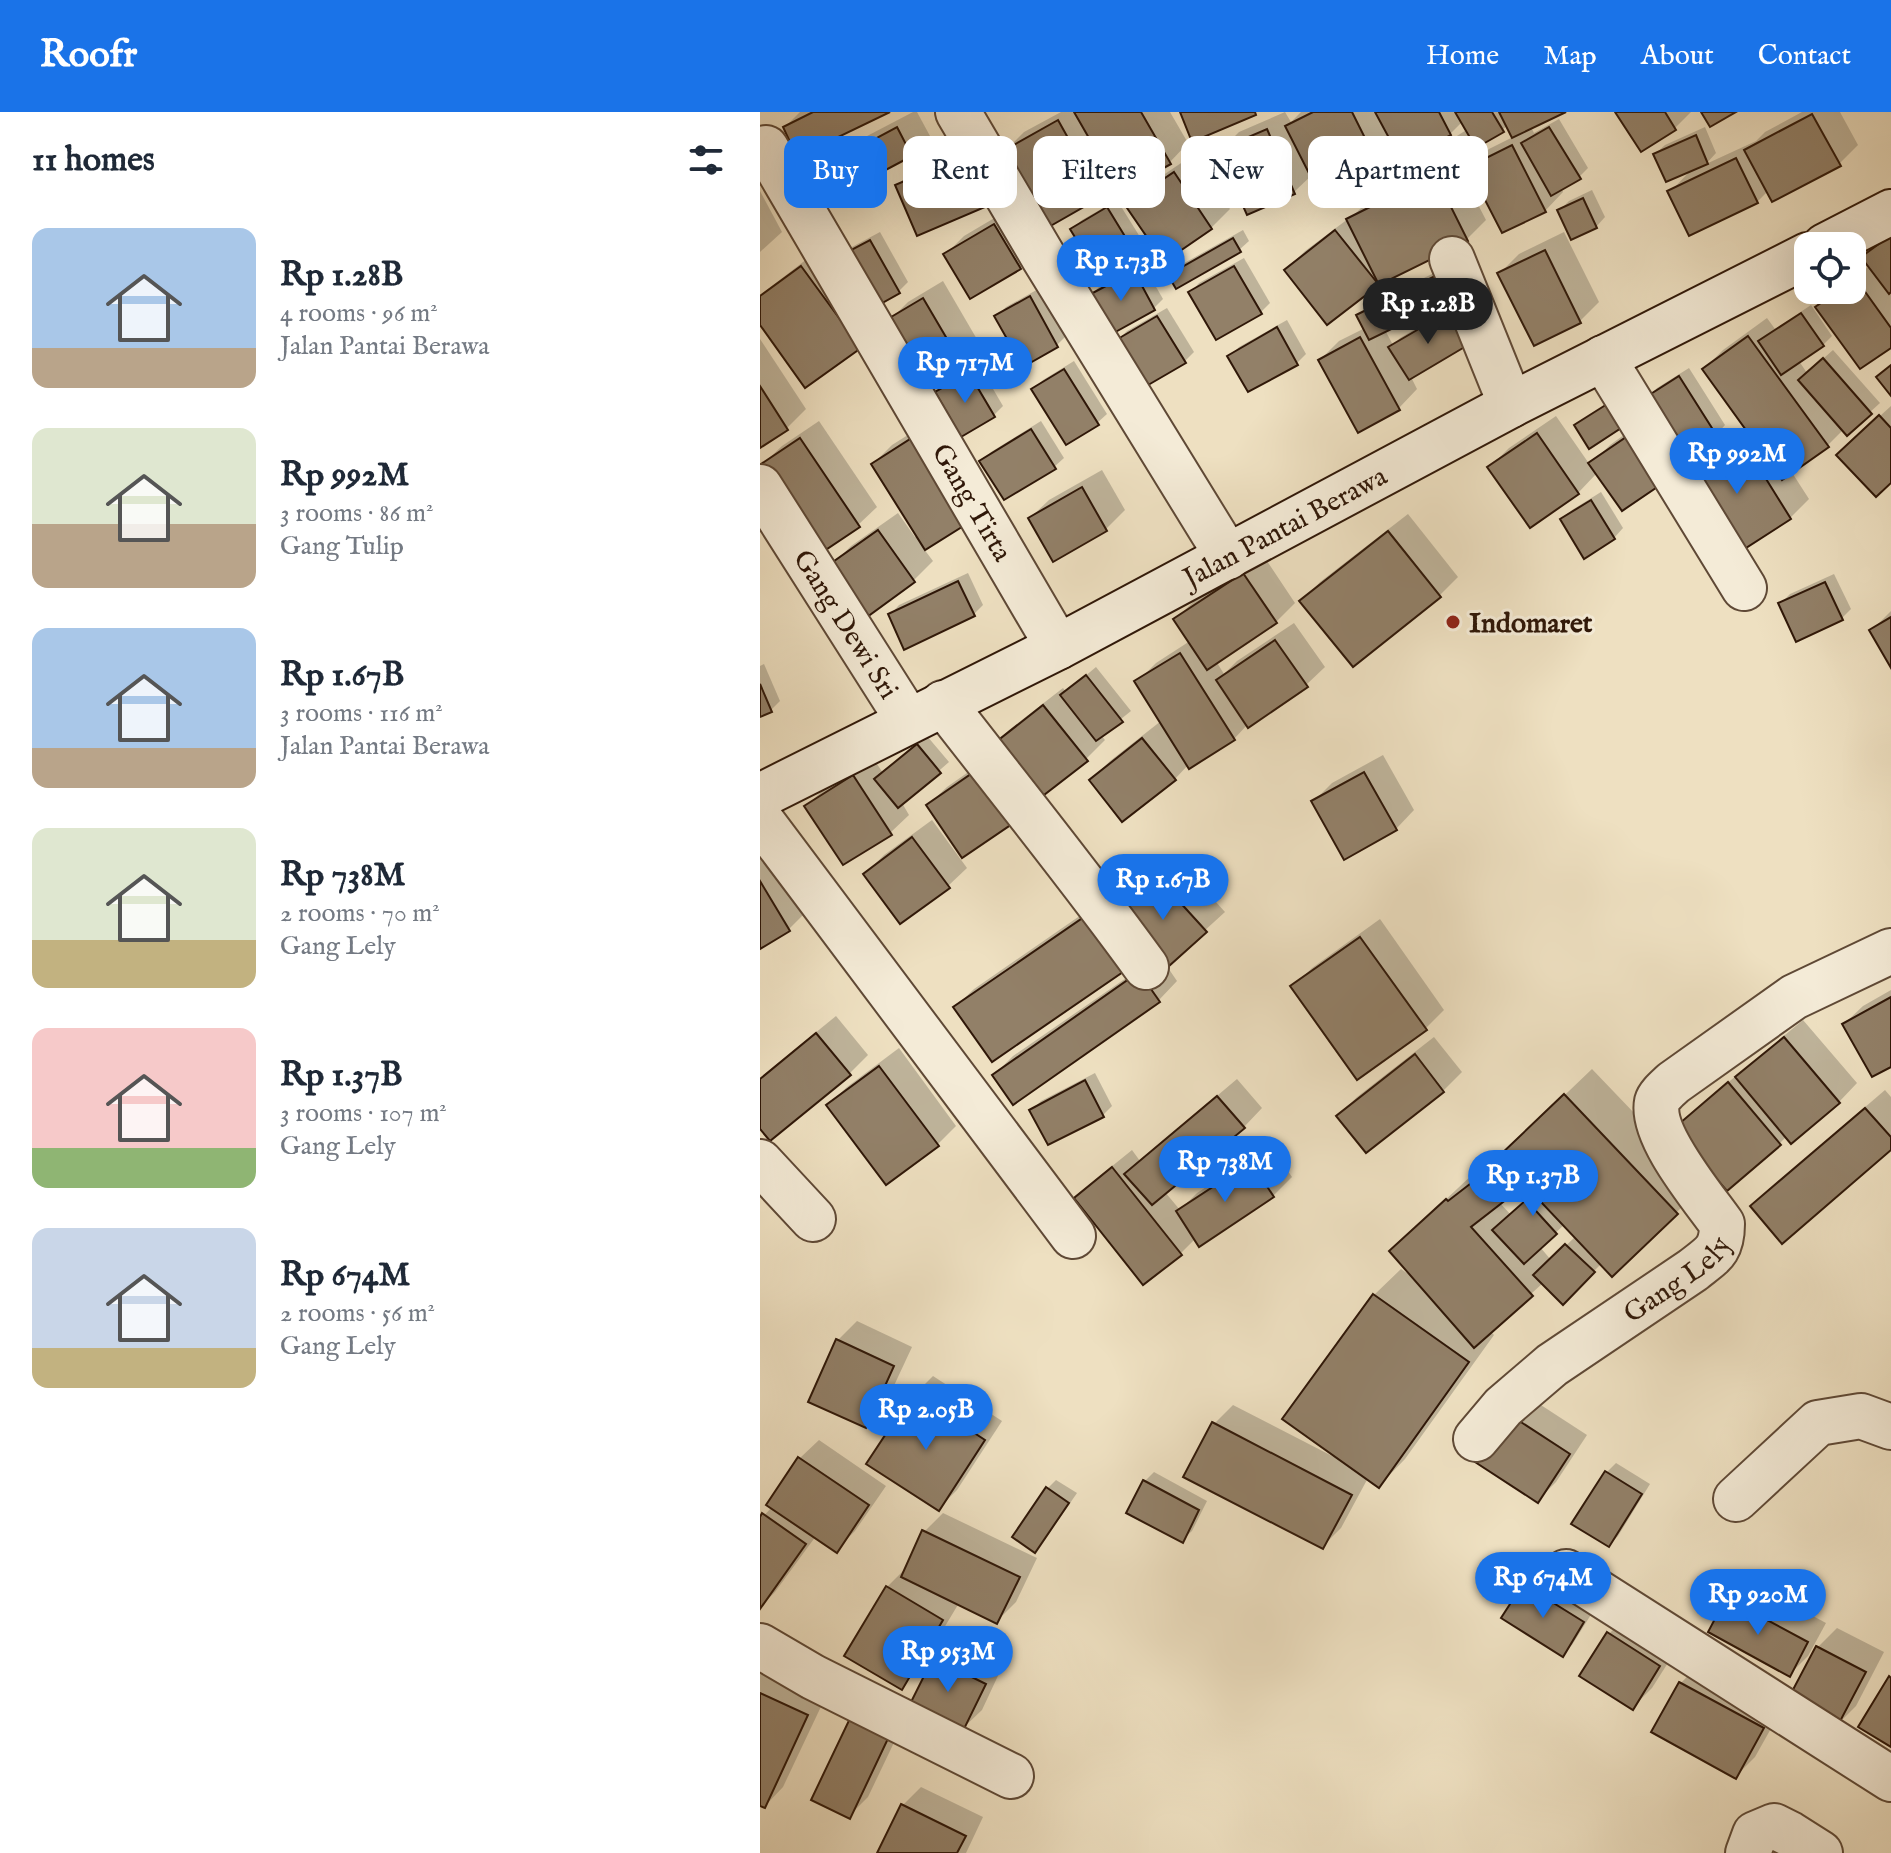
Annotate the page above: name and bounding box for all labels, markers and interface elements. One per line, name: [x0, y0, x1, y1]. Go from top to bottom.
text: Roofr: [40, 32, 137, 80]
text: Home: [1426, 39, 1499, 74]
text: Map: [1543, 39, 1597, 74]
text: About: [1641, 39, 1714, 74]
text: Contact: [1758, 39, 1851, 74]
chip: Buy: [784, 136, 887, 208]
chip: Rent: [903, 136, 1017, 208]
chip: Filters: [1033, 136, 1165, 208]
chip: New: [1181, 136, 1292, 208]
chip: Apartment: [1308, 136, 1488, 208]
icon: filters: [684, 138, 728, 182]
text: 11 homes: [32, 139, 155, 182]
map controls: [1794, 232, 1866, 304]
button: locate: [1794, 232, 1866, 304]
pin: Rp 1.73B: [1038, 235, 1204, 303]
text: Rp 1.73B: [1075, 244, 1167, 277]
text: Rp 1.28B: [280, 254, 403, 297]
icon: home: [96, 260, 192, 356]
pin: Rp 1.28B: [1345, 278, 1511, 346]
text: Rp 1.28B: [1381, 287, 1475, 320]
text: 4 rooms · 96 m²: [280, 297, 438, 330]
text: Jalan Pantai Berawa: [280, 330, 490, 363]
pin: Rp 717M: [891, 337, 1039, 405]
text: Rp 717M: [916, 346, 1014, 379]
pin: Rp 992M: [1663, 428, 1811, 496]
text: Rp 992M: [1688, 437, 1786, 470]
street label: Gang Tirta: [923, 438, 1019, 569]
text: Rp 992M: [280, 454, 409, 497]
street label: Jalan Pantai Berawa: [1175, 459, 1394, 598]
icon: home: [96, 460, 192, 556]
text: 3 rooms · 86 m²: [280, 497, 433, 530]
text: Gang Tulip: [280, 530, 404, 563]
street label: Gang Dewi Sri: [784, 544, 905, 706]
place label: Indomaret: [1469, 607, 1593, 642]
marker: Indomaret: [1444, 613, 1462, 631]
text: Rp 1.67B: [280, 654, 404, 697]
icon: home: [96, 660, 192, 756]
text: 3 rooms · 116 m²: [280, 697, 443, 730]
text: Jalan Pantai Berawa: [280, 730, 490, 763]
text: Rp 738M: [280, 854, 405, 897]
pin: Rp 1.67B: [1080, 854, 1246, 922]
icon: home: [96, 860, 192, 956]
text: Rp 1.67B: [1115, 863, 1211, 896]
text: 2 rooms · 70 m²: [280, 897, 440, 930]
text: Gang Lely: [280, 930, 396, 963]
text: Rp 1.37B: [280, 1054, 403, 1097]
icon: home: [96, 1060, 192, 1156]
text: 3 rooms · 107 m²: [280, 1097, 447, 1130]
text: Gang Lely: [280, 1130, 396, 1163]
pin: Rp 738M: [1151, 1136, 1299, 1204]
text: Rp 738M: [1177, 1145, 1273, 1178]
pin: Rp 1.37B: [1450, 1150, 1616, 1218]
text: Rp 1.37B: [1486, 1159, 1580, 1192]
street label: Gang Lely: [1618, 1232, 1740, 1332]
text: Rp 674M: [280, 1254, 410, 1297]
icon: home: [96, 1260, 192, 1356]
text: 2 rooms · 56 m²: [280, 1297, 435, 1330]
text: Gang Lely: [280, 1330, 396, 1363]
pin: Rp 2.05B: [843, 1384, 1009, 1452]
text: Rp 2.05B: [878, 1393, 974, 1426]
pin: Rp 674M: [1469, 1552, 1617, 1620]
text: Rp 674M: [1493, 1561, 1593, 1594]
pin: Rp 920M: [1684, 1569, 1832, 1637]
text: Rp 920M: [1708, 1578, 1808, 1611]
pin: Rp 953M: [874, 1626, 1022, 1694]
text: Rp 953M: [901, 1635, 995, 1668]

